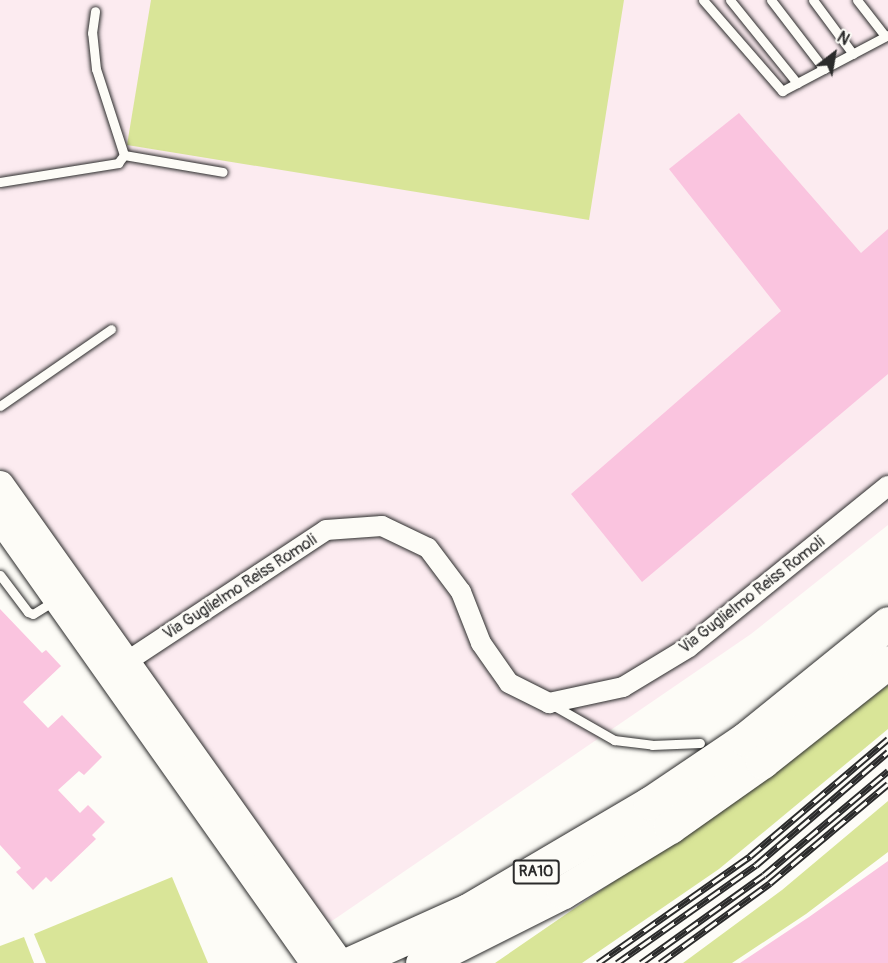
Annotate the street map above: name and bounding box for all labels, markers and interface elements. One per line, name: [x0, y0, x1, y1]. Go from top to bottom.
north arrow: [804, 24, 864, 84]
text: N: [833, 27, 853, 50]
street label: Via Guglielmo Reiss Romoli: [160, 530, 320, 644]
street label: Via Guglielmo Reiss Romoli: [675, 532, 829, 658]
road number: RA10: [512, 860, 560, 884]

